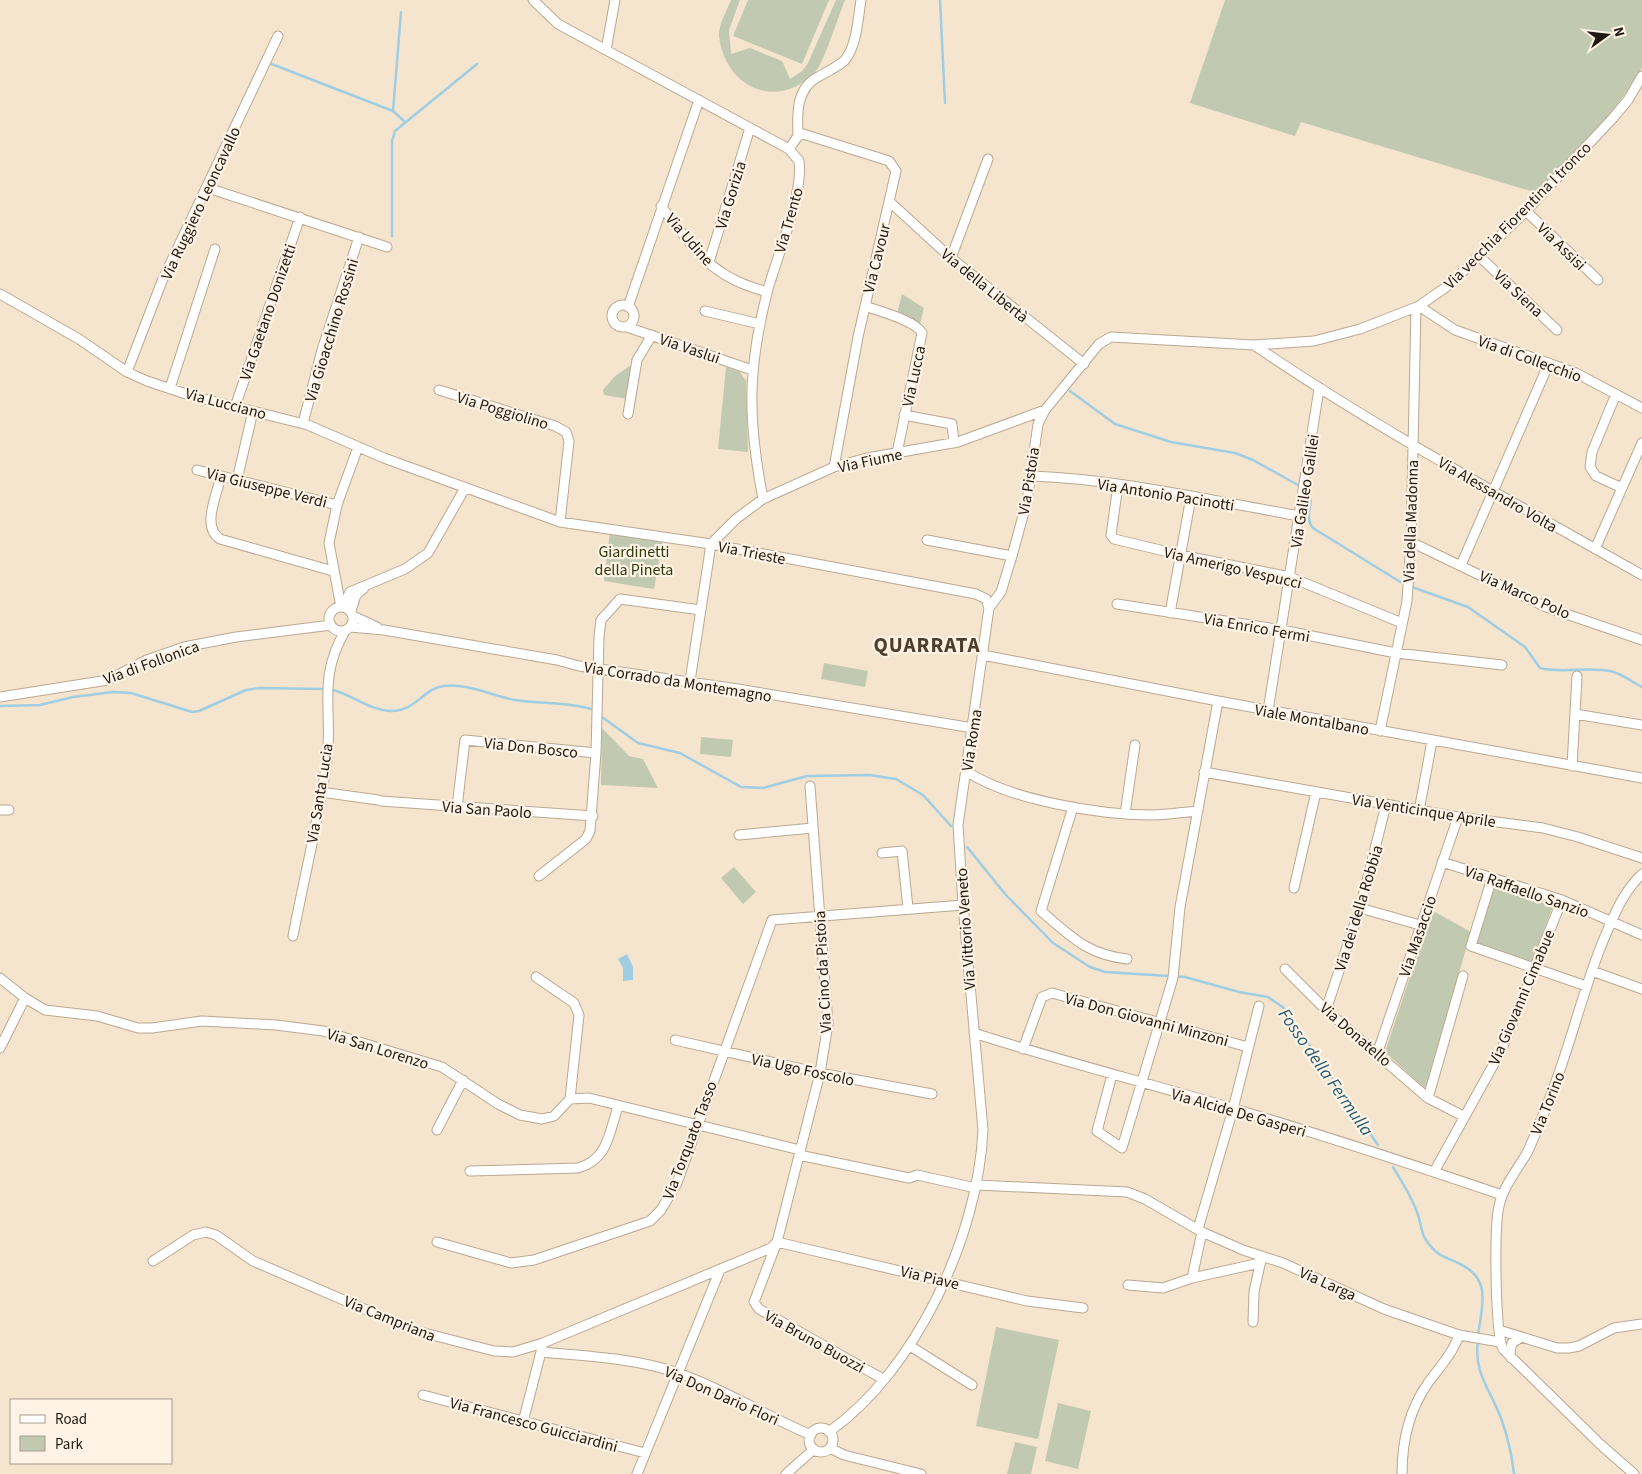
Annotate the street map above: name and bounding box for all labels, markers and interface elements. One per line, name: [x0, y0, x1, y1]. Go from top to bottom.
north arrow: [1582, 10, 1632, 60]
text: N: [1608, 25, 1629, 39]
street label: Via Ruggiero Leoncavallo: [156, 123, 246, 284]
street label: Via vecchia Fiorentina I tronco: [1439, 137, 1596, 294]
street label: Via Gorizia: [710, 158, 752, 232]
street label: Via Trento: [769, 185, 809, 256]
street label: Via Udine: [660, 209, 718, 271]
street label: Via Assisi: [1532, 218, 1591, 276]
street label: Via Cavour: [858, 221, 896, 295]
street label: Via Gaetano Donizetti: [234, 241, 302, 383]
street label: Via della Libertà: [936, 244, 1033, 328]
street label: Via Gioacchino Rossini: [300, 256, 364, 405]
street label: Via Siena: [1489, 265, 1548, 322]
street label: Via Vaslui: [656, 328, 723, 370]
street label: Via di Collecchio: [1475, 330, 1585, 388]
street label: Via Lucca: [897, 344, 931, 409]
street label: Via Lucciano: [183, 383, 269, 425]
street label: Via Poggiolino: [454, 387, 551, 435]
street label: Via Galileo Galilei: [1285, 433, 1325, 550]
street label: Via Fiume: [836, 443, 904, 479]
street label: Via Pistoia: [1013, 446, 1045, 517]
street label: Via Alessandro Volta: [1434, 452, 1561, 538]
street label: Via della Madonna: [1398, 459, 1424, 583]
street label: Via Giuseppe Verdi: [204, 462, 329, 514]
street label: Via Antonio Pacinotti: [1096, 473, 1236, 517]
street label: Via Trieste: [716, 536, 787, 570]
park label: Giardinetti della Pineta: [595, 541, 673, 581]
street label: Via Amerigo Vespucci: [1162, 541, 1304, 595]
street label: Via Marco Polo: [1476, 565, 1574, 625]
street label: Via Enrico Fermi: [1202, 608, 1312, 648]
district label: QUARRATA: [873, 630, 981, 660]
street label: Via di Follonica: [100, 635, 202, 690]
street label: Via Corrado da Montemagno: [582, 656, 773, 708]
street label: Viale Montalbano: [1253, 699, 1371, 741]
street label: Via Roma: [956, 708, 988, 773]
street label: Via Don Bosco: [483, 732, 579, 764]
street label: Via Santa Lucia: [301, 742, 339, 845]
street label: Via Venticinque Aprile: [1350, 789, 1497, 833]
street label: Via San Paolo: [441, 796, 533, 824]
street label: Via dei della Robbia: [1329, 842, 1389, 974]
street label: Via Raffaello Sanzio: [1462, 860, 1592, 924]
street label: Via Vittorio Veneto: [951, 867, 981, 991]
street label: Via Masaccio: [1394, 893, 1442, 980]
street label: Via Cino da Pistoia: [809, 910, 837, 1034]
street label: Via Giovanni Cimabue: [1483, 926, 1561, 1069]
street label: Via Don Giovanni Minzoni: [1063, 988, 1231, 1052]
street label: Via Donatello: [1315, 997, 1396, 1072]
water label: Fosso della Fermulla: [1272, 1003, 1379, 1142]
street label: Via San Lorenzo: [324, 1023, 431, 1075]
street label: Via Ugo Foscolo: [749, 1048, 856, 1092]
street label: Via Torino: [1525, 1068, 1571, 1138]
street label: Via Torquato Tasso: [657, 1078, 723, 1203]
street label: Via Alcide De Gasperi: [1169, 1083, 1309, 1143]
street label: Via Piave: [898, 1261, 961, 1295]
street label: Via Larga: [1295, 1262, 1360, 1306]
street label: Via Campriana: [340, 1291, 439, 1347]
street label: Via Bruno Buozzi: [760, 1305, 869, 1379]
street label: Via Don Dario Flori: [661, 1361, 782, 1431]
street label: Via Francesco Guicciardini: [447, 1392, 620, 1458]
legend: [10, 1399, 172, 1464]
text: Road: [55, 1409, 87, 1430]
text: Park: [55, 1434, 84, 1455]

